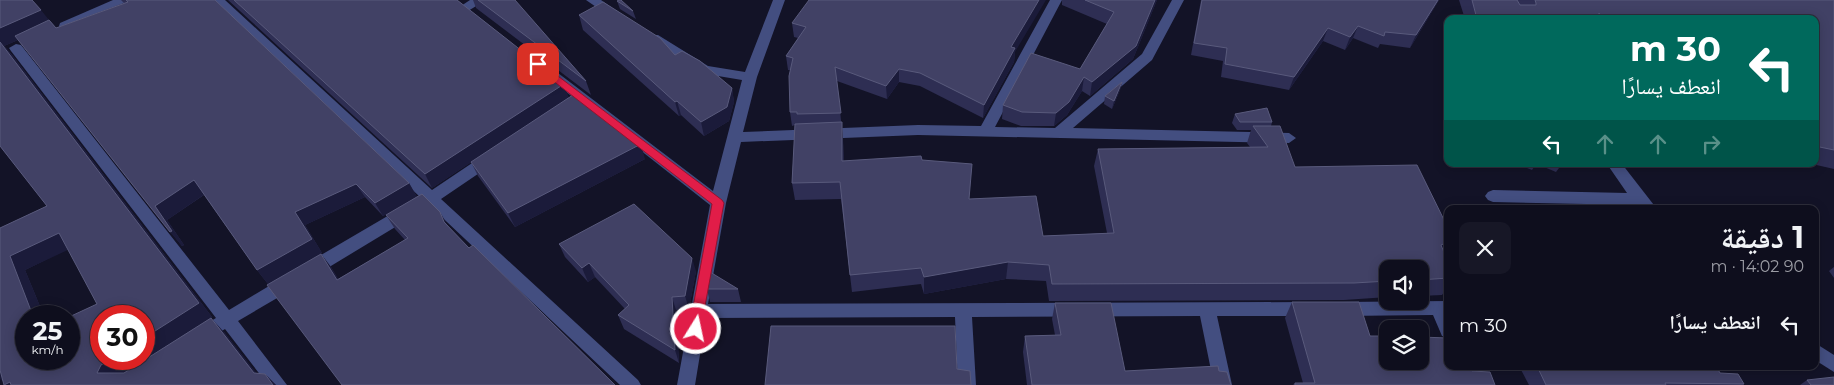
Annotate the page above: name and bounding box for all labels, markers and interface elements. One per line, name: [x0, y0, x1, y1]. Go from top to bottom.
text: 30 m: [1630, 27, 1721, 70]
icon: left: [1739, 35, 1804, 100]
pin: [517, 43, 559, 85]
icon: arrive: [524, 50, 552, 78]
text: انعطف يسارًا: [1622, 73, 1721, 100]
icon: left: [1538, 130, 1566, 158]
icon: ahead: [1591, 130, 1619, 158]
icon: ahead: [1644, 130, 1672, 158]
icon: right: [1697, 130, 1725, 158]
text: 1 دقيقة: [1721, 219, 1804, 256]
button: close: [1459, 222, 1511, 274]
text: 90 m · 14:02: [1711, 257, 1804, 276]
map controls: [1379, 260, 1429, 370]
button: sound: [1379, 260, 1429, 310]
position arrow: [669, 302, 721, 354]
speed limit sign: 30: [90, 305, 155, 370]
text: انعطف يسارًا: [1669, 311, 1761, 334]
icon: left: [1776, 311, 1804, 339]
text: 30 m: [1459, 314, 1507, 337]
text: 25: [33, 316, 62, 346]
button: layers: [1379, 320, 1429, 370]
text: km/h: [31, 342, 64, 357]

